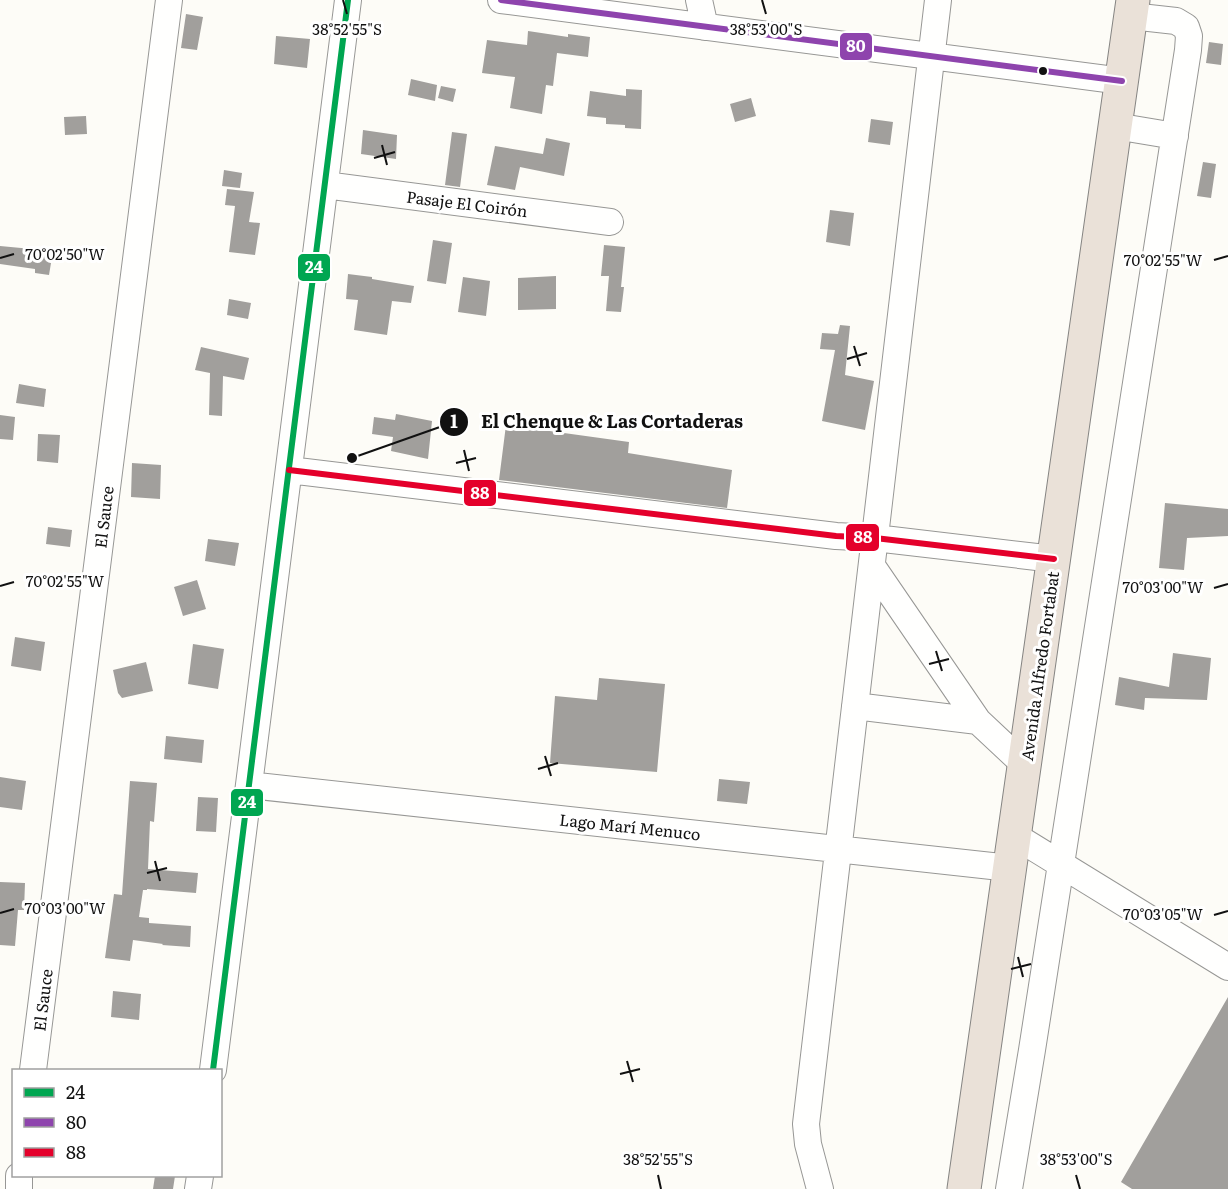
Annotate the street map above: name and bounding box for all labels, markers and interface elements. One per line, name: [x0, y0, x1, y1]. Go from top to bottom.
text: 38°52'55"S: [312, 17, 382, 40]
text: 38°53'00"S: [730, 17, 802, 40]
line badge: 80: [839, 32, 873, 61]
text: 80: [846, 33, 866, 57]
unlabelled marker: [1037, 65, 1049, 77]
street label: Pasaje El Coirón: [405, 184, 529, 222]
text: 70°02'50"W: [25, 242, 105, 265]
text: 70°02'55"W: [1124, 248, 1203, 271]
line badge: 24: [297, 253, 331, 282]
text: 24: [305, 254, 323, 278]
callout: El Chenque & Las Cortaderas: [439, 404, 755, 440]
text: 1: [450, 407, 458, 434]
text: El Chenque & Las Cortaderas: [481, 407, 743, 434]
line badge: 88: [463, 479, 497, 507]
text: 88: [471, 480, 490, 504]
street label: El Sauce: [87, 484, 119, 550]
line badge: 88: [845, 523, 880, 552]
text: 88: [854, 524, 873, 548]
text: 70°02'55"W: [26, 569, 105, 592]
street label: Avenida Alfredo Fortabat: [1014, 569, 1064, 762]
text: 70°03'00"W: [1123, 575, 1204, 598]
line badge: 24: [230, 788, 264, 817]
text: 24: [238, 789, 256, 813]
street label: Lago Marí Menuco: [558, 807, 702, 845]
text: 70°03'00"W: [25, 896, 106, 919]
text: 70°03'05"W: [1123, 902, 1203, 925]
street label: El Sauce: [26, 967, 58, 1033]
legend: [12, 1069, 222, 1177]
text: 24: [66, 1078, 85, 1105]
text: 80: [66, 1108, 86, 1135]
text: 88: [66, 1138, 86, 1165]
text: 38°52'55"S: [623, 1147, 693, 1170]
text: 38°53'00"S: [1040, 1147, 1112, 1170]

